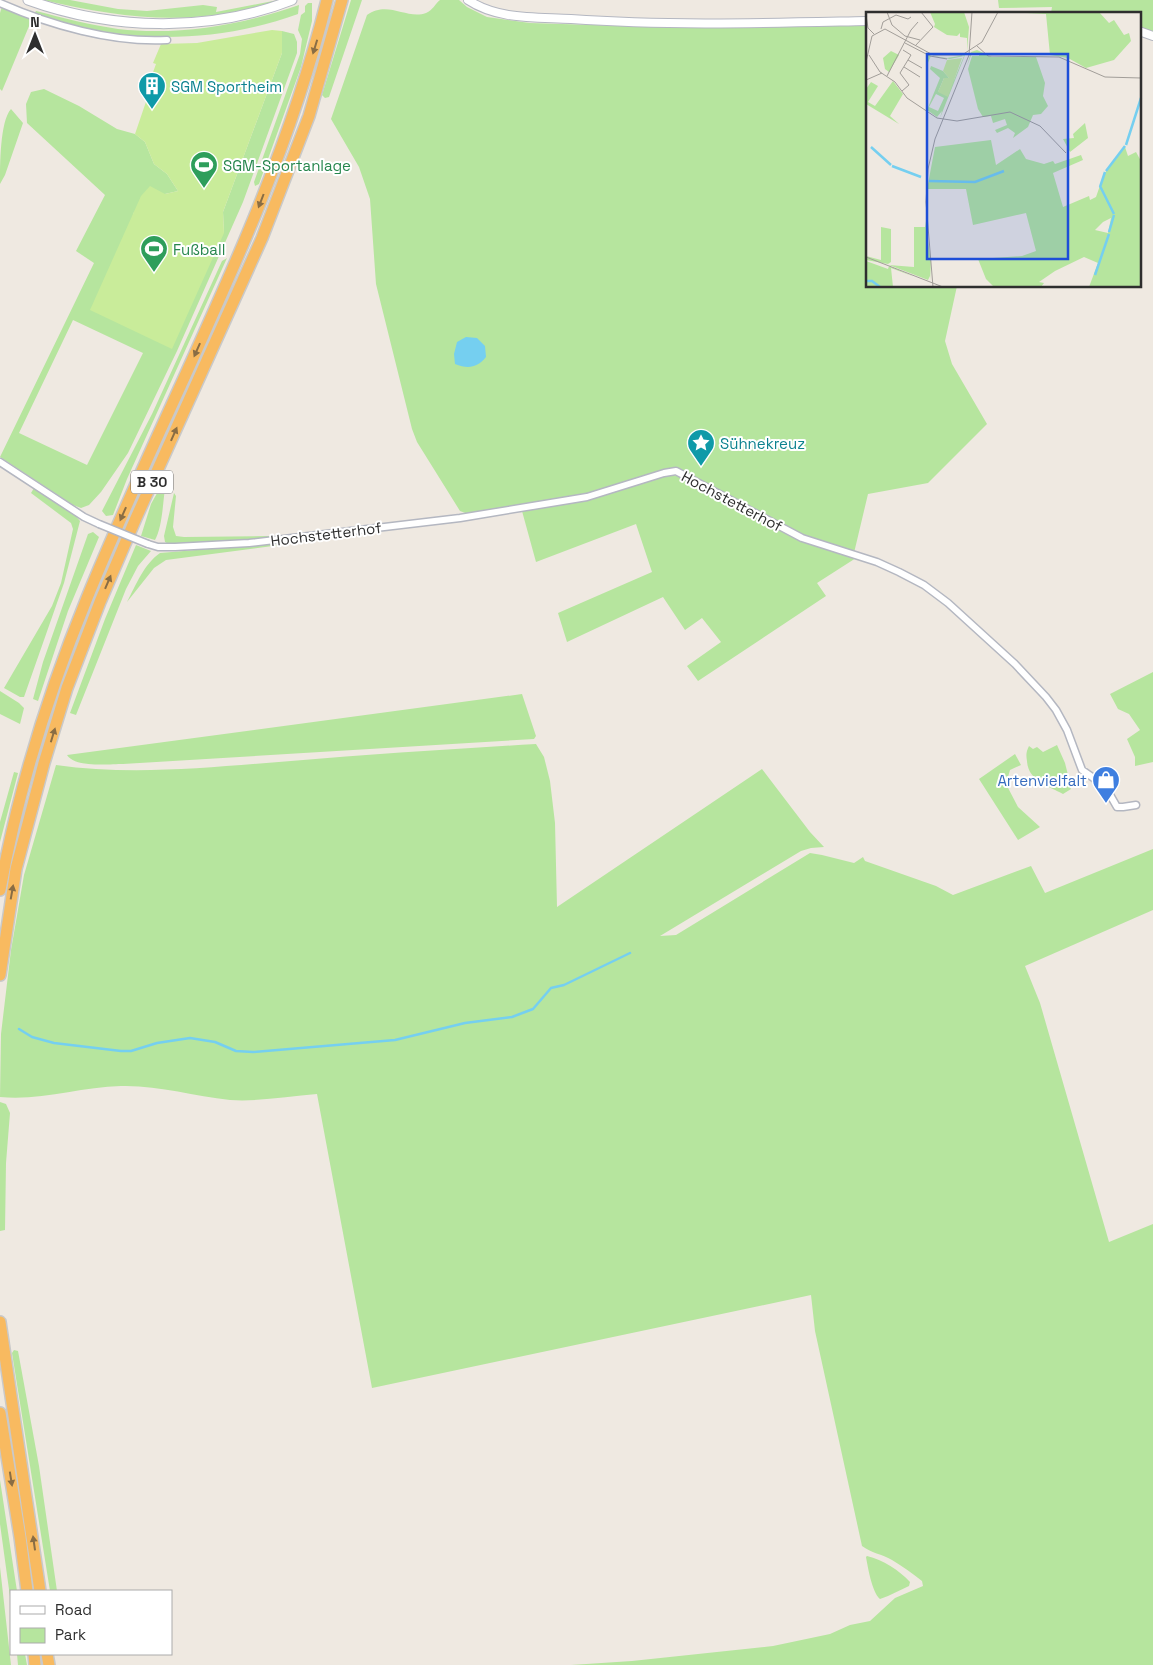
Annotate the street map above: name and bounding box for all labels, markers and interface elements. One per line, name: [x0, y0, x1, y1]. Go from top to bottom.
north arrow: [10, 10, 60, 60]
inset map: [866, 12, 1140, 288]
text: N: [30, 13, 40, 31]
one-way arrow: [310, 40, 318, 55]
building icon: SGM Sportheim: [137, 71, 167, 110]
place label: SGM Sportheim: [171, 77, 282, 96]
sports icon: SGM-Sportanlage: [189, 150, 219, 189]
place label: SGM-Sportanlage: [223, 156, 351, 175]
one-way arrow: [257, 193, 264, 208]
sports icon: Fußball: [139, 234, 169, 273]
place label: Fußball: [173, 240, 225, 259]
one-way arrow: [193, 343, 201, 357]
one-way arrow: [169, 426, 178, 441]
place icon: Sühnekreuz: [686, 428, 716, 467]
place label: Sühnekreuz: [720, 434, 805, 453]
street label: Hochstetterhof: [678, 466, 786, 536]
road number: B 30: [131, 471, 173, 494]
one-way arrow: [119, 507, 127, 521]
street label: Hochstetterhof: [269, 518, 383, 550]
one-way arrow: [105, 575, 113, 589]
one-way arrow: [49, 727, 57, 742]
shop icon: Artenvielfalt: [1091, 765, 1121, 804]
place label: Artenvielfalt: [997, 771, 1087, 790]
one-way arrow: [9, 884, 17, 900]
one-way arrow: [7, 1471, 15, 1487]
one-way arrow: [30, 1535, 38, 1551]
legend: [10, 1590, 172, 1655]
text: Road: [55, 1600, 92, 1619]
text: Park: [55, 1625, 86, 1644]

